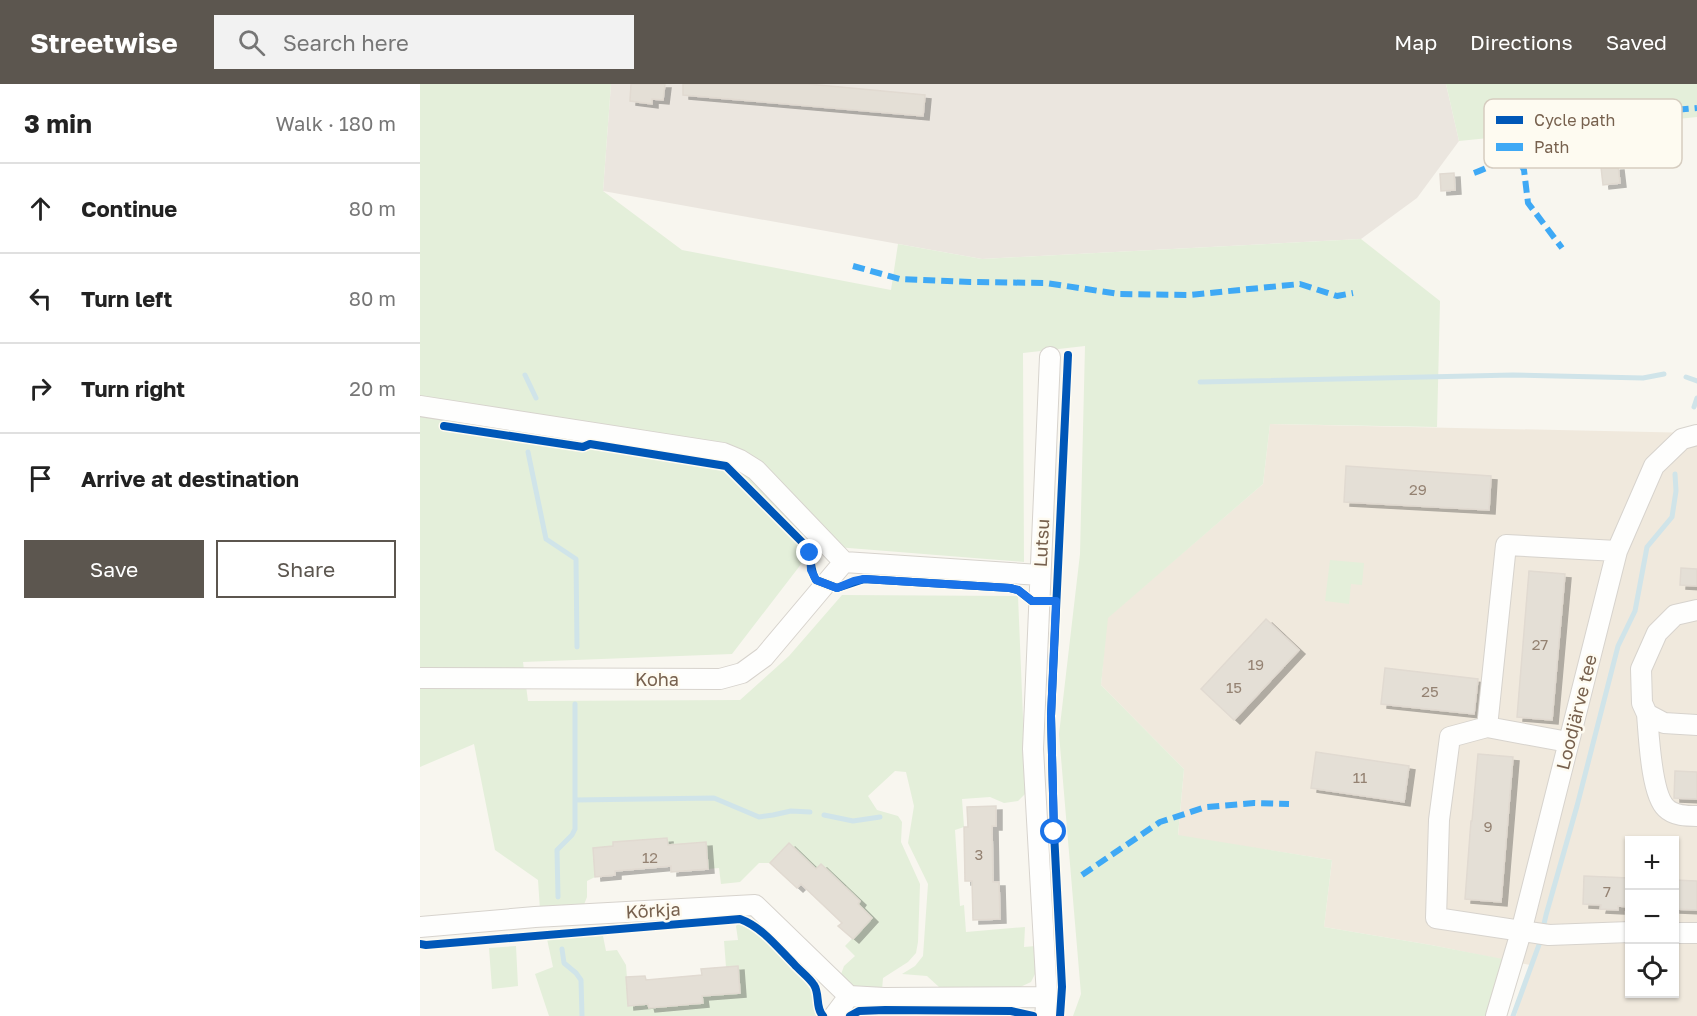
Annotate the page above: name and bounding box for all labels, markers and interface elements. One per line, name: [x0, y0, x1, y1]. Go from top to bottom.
search box: [214, 15, 634, 69]
text: Streetwise: [30, 26, 178, 59]
icon: search: [235, 26, 268, 59]
text: Search here: [283, 29, 409, 56]
text: Map: [1394, 29, 1437, 55]
text: Directions: [1470, 29, 1573, 55]
text: Saved: [1606, 29, 1667, 55]
legend: [1484, 99, 1682, 168]
text: 3 min: [24, 108, 92, 139]
text: Cycle path: [1534, 110, 1615, 130]
text: Walk · 180 m: [276, 111, 396, 135]
text: Path: [1534, 137, 1569, 157]
icon: ahead: [24, 192, 57, 225]
text: Continue: [81, 195, 177, 222]
text: 80 m: [349, 196, 396, 220]
icon: left: [24, 282, 57, 315]
text: Turn left: [81, 285, 172, 312]
text: 80 m: [349, 286, 396, 310]
icon: right: [24, 372, 57, 405]
text: Turn right: [81, 375, 185, 402]
text: 20 m: [349, 376, 396, 400]
icon: arrive: [24, 462, 57, 495]
text: Arrive at destination: [81, 465, 299, 492]
house number: 29: [1409, 480, 1427, 498]
street label: Lutsu: [1029, 518, 1053, 568]
route end: [796, 539, 822, 565]
button: Save: [24, 540, 204, 598]
button: Share: [216, 540, 396, 598]
house number: 27: [1532, 635, 1548, 653]
street label: Loodjärve tee: [1551, 652, 1601, 772]
house number: 19: [1248, 655, 1264, 673]
street label: Koha: [635, 668, 679, 690]
house number: 15: [1226, 678, 1242, 696]
house number: 25: [1421, 682, 1439, 700]
house number: 11: [1353, 768, 1367, 786]
house number: 9: [1483, 817, 1493, 835]
route start: [1040, 818, 1066, 844]
map controls: [1625, 836, 1679, 998]
button: +: [1625, 836, 1679, 890]
house number: 3: [975, 845, 983, 863]
house number: 12: [642, 848, 658, 866]
house number: 7: [1603, 882, 1611, 900]
button: −: [1625, 890, 1679, 944]
street label: Kõrkja: [625, 898, 681, 922]
button: locate: [1625, 944, 1679, 998]

